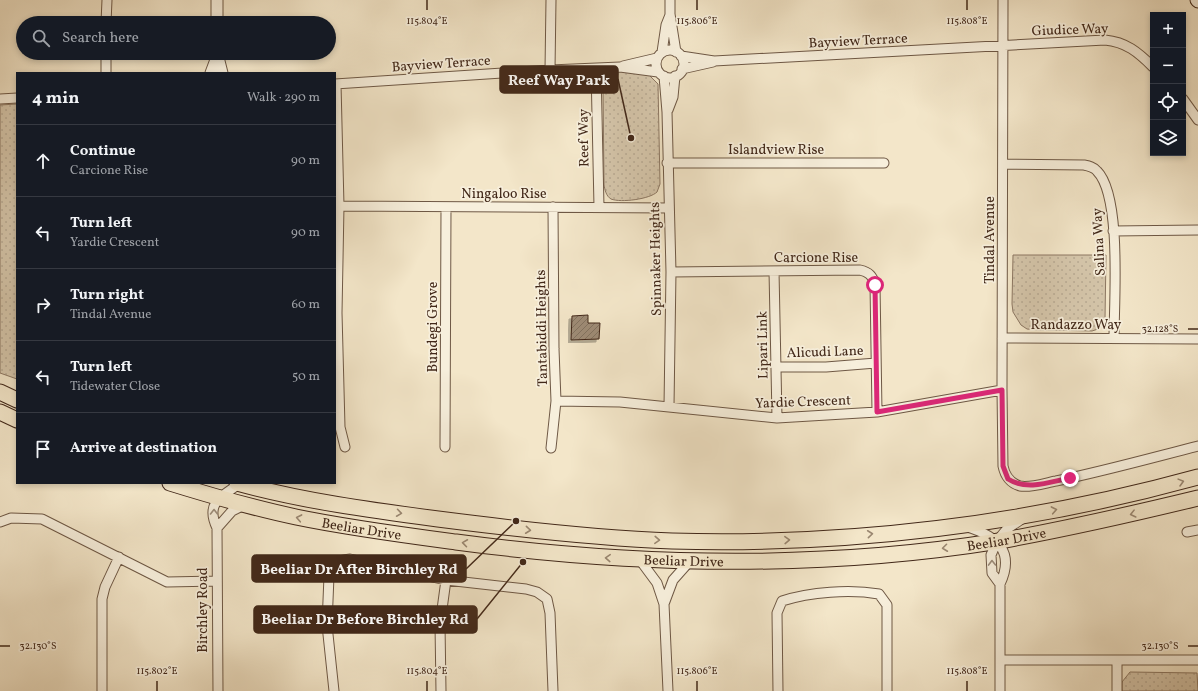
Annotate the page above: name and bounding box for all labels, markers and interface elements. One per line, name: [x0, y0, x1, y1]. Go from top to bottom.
map controls: [1150, 12, 1186, 156]
button: +: [1150, 12, 1186, 48]
text: 115.804°E: [406, 14, 448, 28]
text: 115.806°E: [677, 14, 717, 28]
text: 115.808°E: [947, 14, 987, 28]
search box: [16, 16, 336, 60]
street label: Giudice Way: [1031, 20, 1109, 41]
icon: search: [30, 27, 52, 49]
text: Search here: [62, 28, 139, 49]
street label: Bayview Terrace: [808, 29, 908, 54]
button: −: [1150, 48, 1186, 84]
street label: Bayview Terrace: [391, 52, 492, 77]
callout: Reef Way Park: [500, 66, 618, 93]
text: Reef Way Park: [508, 71, 610, 92]
button: locate: [1150, 84, 1186, 120]
text: 4 min: [32, 87, 79, 110]
text: Walk · 290 m: [247, 89, 320, 107]
street label: Reef Way: [574, 108, 595, 167]
button: layers: [1150, 120, 1186, 156]
text: Continue: [70, 141, 135, 162]
street label: Islandview Rise: [728, 141, 824, 160]
icon: ahead: [32, 150, 54, 172]
text: 90 m: [291, 152, 320, 170]
text: Carcione Rise: [70, 162, 148, 180]
street label: Ningaloo Rise: [461, 185, 547, 204]
street label: Tindal Avenue: [981, 196, 1000, 284]
street label: Spinnaker Heights: [646, 202, 667, 316]
street label: Salina Way: [1088, 207, 1111, 276]
text: Turn left: [70, 213, 132, 234]
icon: left: [32, 222, 54, 244]
text: 90 m: [291, 224, 320, 242]
text: Yardie Crescent: [70, 234, 159, 252]
street label: Carcione Rise: [774, 249, 858, 268]
street label: Tantabiddi Heights: [532, 269, 553, 387]
route start: [866, 276, 884, 294]
street label: Bundegi Grove: [424, 281, 443, 372]
text: Turn right: [70, 285, 144, 306]
icon: right: [32, 294, 54, 316]
text: 60 m: [292, 296, 320, 314]
text: Tindal Avenue: [70, 306, 151, 324]
street label: Lipari Link: [753, 310, 774, 379]
street label: Randazzo Way: [1031, 316, 1122, 335]
text: 32.128°S: [1142, 322, 1178, 336]
street label: Alicudi Lane: [786, 342, 864, 363]
text: Turn left: [70, 357, 132, 378]
icon: left: [32, 366, 54, 388]
text: 50 m: [292, 368, 320, 386]
text: Tidewater Close: [70, 378, 160, 396]
street label: Yardie Crescent: [755, 391, 851, 414]
icon: arrive: [32, 438, 54, 460]
text: Arrive at destination: [70, 438, 217, 459]
route end: [1061, 469, 1079, 487]
one-way arrow: [1177, 478, 1184, 487]
one-way arrow: [1051, 506, 1057, 514]
one-way arrow: [396, 508, 402, 517]
one-way arrow: [210, 509, 218, 515]
one-way arrow: [1130, 509, 1136, 517]
one-way arrow: [296, 514, 302, 522]
street label: Beeliar Drive: [320, 514, 403, 546]
street label: Beeliar Drive: [966, 524, 1048, 557]
one-way arrow: [525, 525, 531, 534]
one-way arrow: [867, 530, 873, 539]
one-way arrow: [654, 536, 660, 544]
one-way arrow: [784, 536, 790, 544]
one-way arrow: [462, 539, 468, 548]
one-way arrow: [942, 543, 948, 552]
street label: Beeliar Drive: [643, 551, 724, 572]
one-way arrow: [605, 554, 611, 562]
callout: Beeliar Dr After Birchley Rd: [252, 555, 466, 582]
text: Beeliar Dr After Birchley Rd: [260, 560, 458, 581]
one-way arrow: [987, 560, 996, 566]
street label: Birchley Road: [194, 567, 213, 653]
callout: Beeliar Dr Before Birchley Rd: [254, 606, 477, 633]
text: Beeliar Dr Before Birchley Rd: [261, 610, 469, 631]
text: 32.130°S: [20, 639, 56, 653]
text: 32.130°S: [1142, 639, 1178, 653]
text: 115.802°E: [137, 664, 177, 678]
text: 115.804°E: [406, 664, 448, 678]
text: 115.806°E: [677, 664, 717, 678]
text: 115.808°E: [947, 664, 987, 678]

